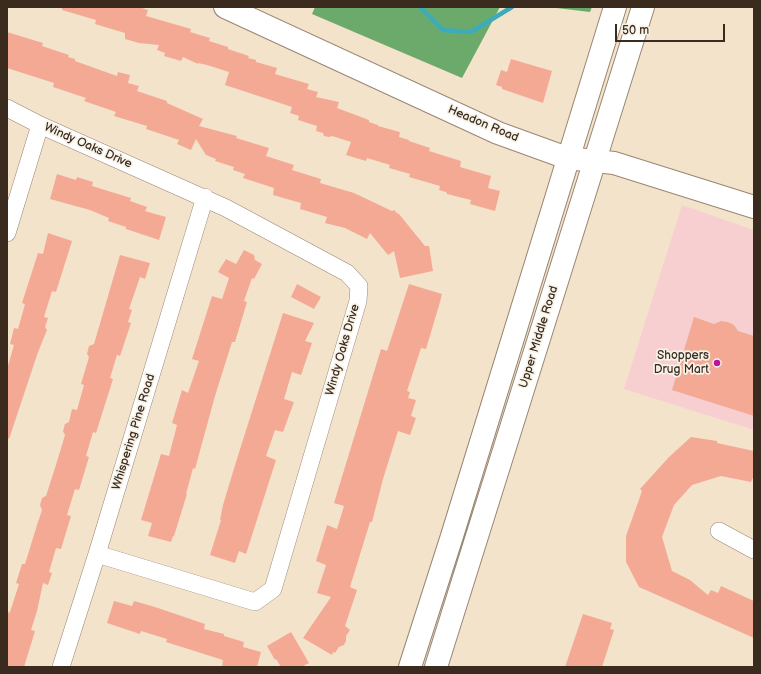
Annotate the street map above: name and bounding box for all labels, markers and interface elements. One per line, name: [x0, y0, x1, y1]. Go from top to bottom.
scale bar: [617, 16, 727, 42]
text: 50 m: [622, 23, 649, 38]
street label: Headon Road: [445, 103, 521, 145]
street label: Windy Oaks Drive: [42, 120, 134, 172]
street label: Upper Middle Road: [517, 284, 561, 390]
street label: Windy Oaks Drive: [323, 303, 363, 397]
place label: Shoppers Drug Mart: [654, 349, 709, 377]
marker: Shoppers Drug Mart: [712, 358, 722, 368]
street label: Whispering Pine Road: [109, 372, 159, 492]

